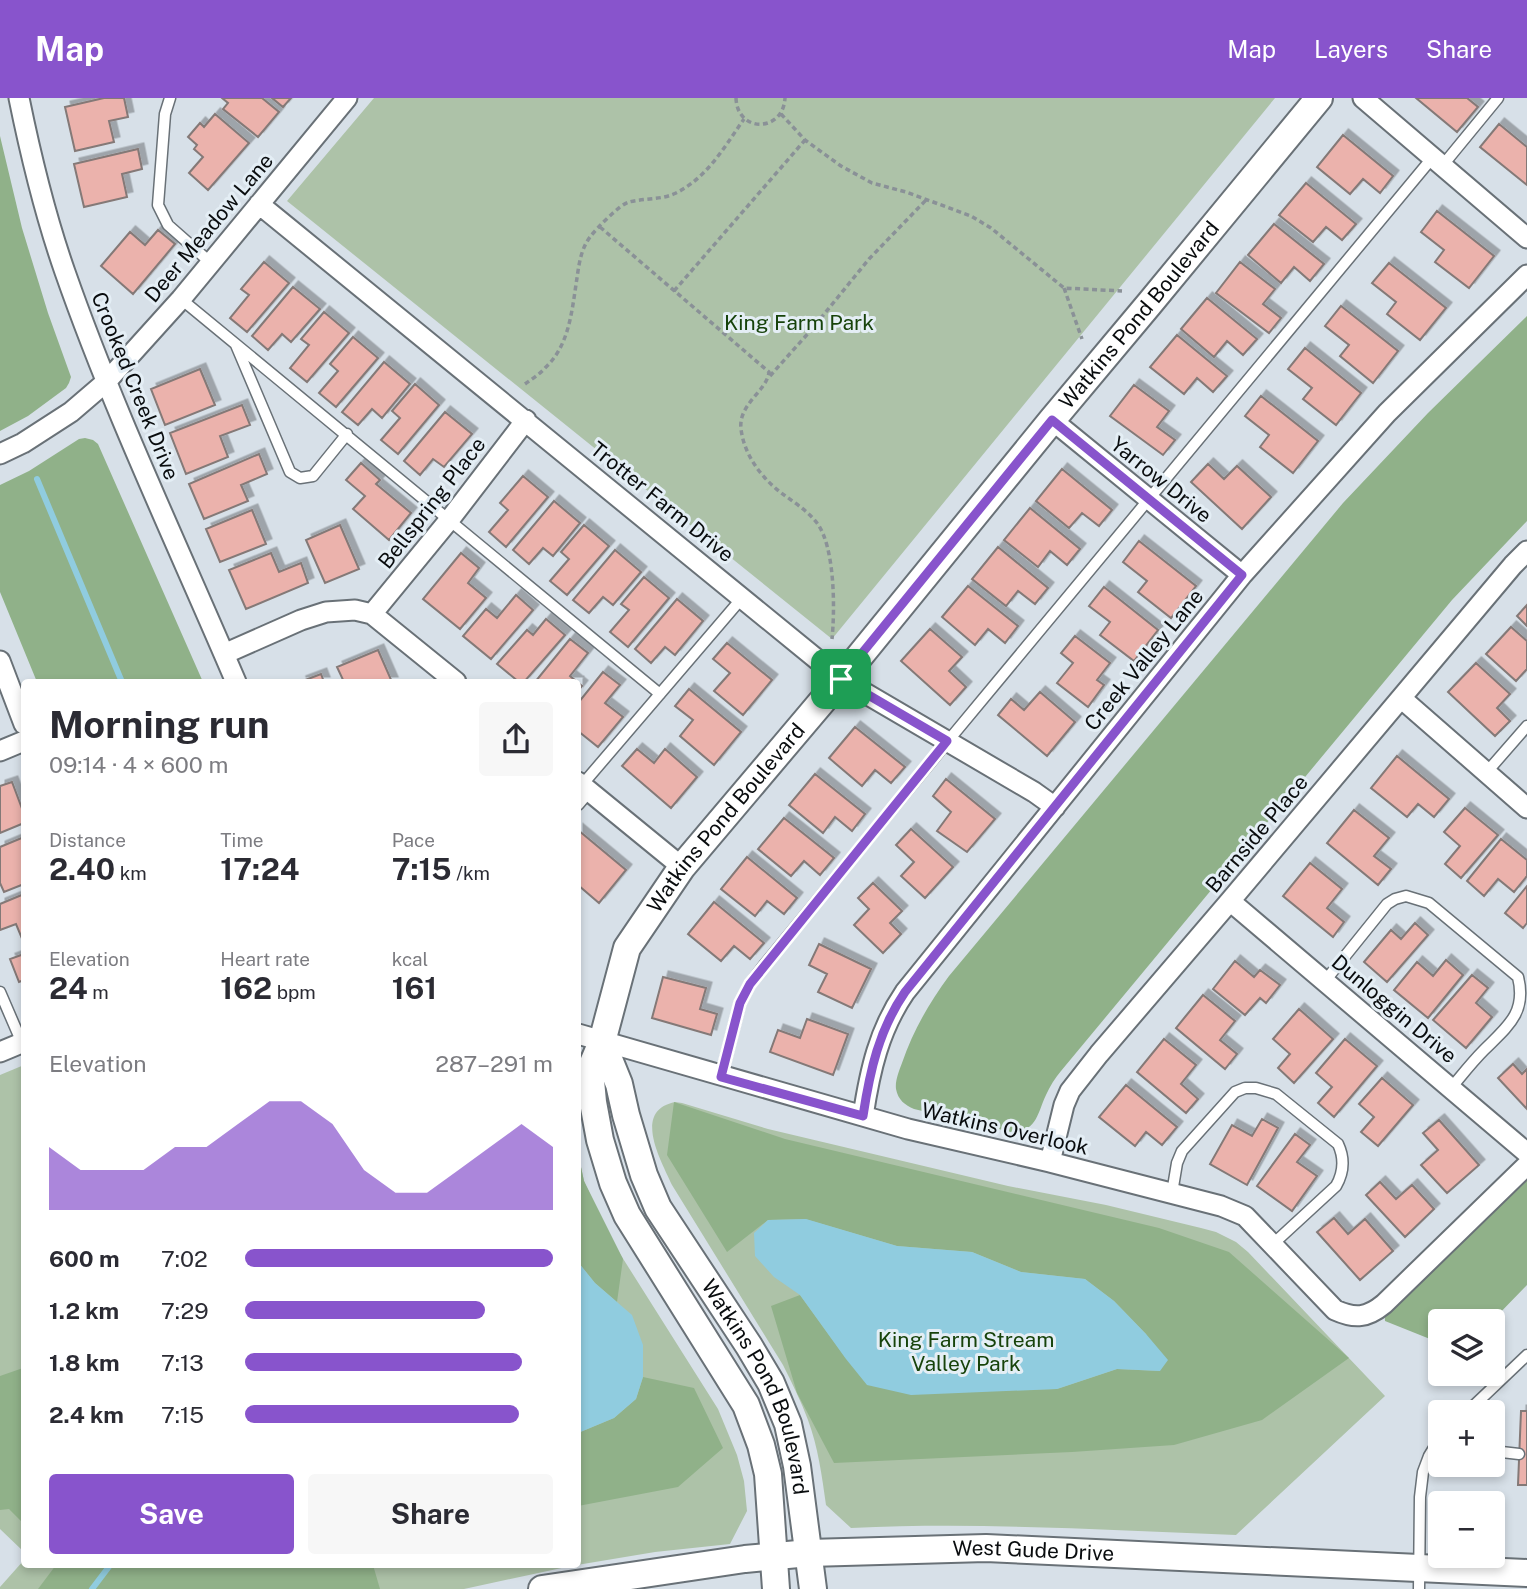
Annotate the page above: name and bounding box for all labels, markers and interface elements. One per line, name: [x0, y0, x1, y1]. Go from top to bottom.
text: Map: [35, 30, 104, 68]
text: Map: [1227, 35, 1276, 63]
text: Layers: [1314, 35, 1388, 63]
text: Share: [1426, 35, 1492, 63]
street label: Deer Meadow Lane: [139, 148, 278, 307]
street label: Watkins Pond Boulevard: [1054, 216, 1224, 414]
street label: Crooked Creek Drive: [86, 288, 185, 483]
park label: King Farm Park: [724, 310, 874, 335]
street label: Yarrow Drive: [1106, 431, 1217, 528]
street label: Bellspring Place: [373, 432, 491, 573]
street label: Trotter Farm Drive: [586, 436, 739, 567]
street label: Creek Valley Lane: [1079, 584, 1208, 735]
pin: [811, 649, 871, 709]
icon: arrive: [822, 660, 860, 698]
text: Morning run: [49, 702, 270, 747]
button: share: [479, 702, 553, 776]
street label: Watkins Pond Boulevard: [642, 718, 810, 917]
text: 09:14 · 4 × 600 m: [49, 751, 228, 778]
street label: Barnside Place: [1200, 770, 1313, 897]
text: Distance: [49, 829, 126, 851]
text: Time: [220, 829, 264, 851]
text: Pace: [392, 829, 435, 851]
text: 2.40: [49, 851, 115, 887]
text: 17:24: [220, 851, 299, 887]
text: 7:15: [392, 851, 452, 887]
text: km: [115, 862, 147, 884]
text: /km: [452, 862, 490, 884]
text: Elevation: [49, 948, 130, 970]
text: Heart rate: [220, 948, 310, 970]
text: kcal: [392, 948, 428, 970]
street label: Dunloggin Drive: [1327, 949, 1462, 1068]
text: 24: [49, 970, 88, 1006]
text: 162: [220, 970, 272, 1006]
text: 161: [392, 970, 437, 1006]
text: m: [88, 981, 109, 1003]
text: bpm: [272, 981, 316, 1003]
text: Elevation: [49, 1050, 147, 1077]
text: 287–291 m: [435, 1050, 553, 1077]
street label: Watkins Overlook: [919, 1097, 1091, 1160]
text: 600 m: [49, 1245, 119, 1272]
text: 7:02: [161, 1245, 208, 1272]
street label: Watkins Pond Boulevard: [697, 1274, 814, 1496]
text: 1.2 km: [49, 1297, 119, 1324]
text: 7:29: [161, 1297, 209, 1324]
map controls: [1428, 1309, 1505, 1568]
button: layers: [1428, 1309, 1505, 1386]
park label: King Farm Stream Valley Park: [878, 1327, 1054, 1376]
text: 1.8 km: [49, 1349, 120, 1376]
text: 7:13: [161, 1349, 204, 1376]
button: +: [1428, 1400, 1505, 1477]
text: 2.4 km: [49, 1401, 124, 1428]
text: 7:15: [161, 1401, 204, 1428]
button: Save: [49, 1474, 294, 1554]
button: Share: [308, 1474, 553, 1554]
button: −: [1428, 1491, 1505, 1568]
street label: West Gude Drive: [952, 1535, 1115, 1566]

